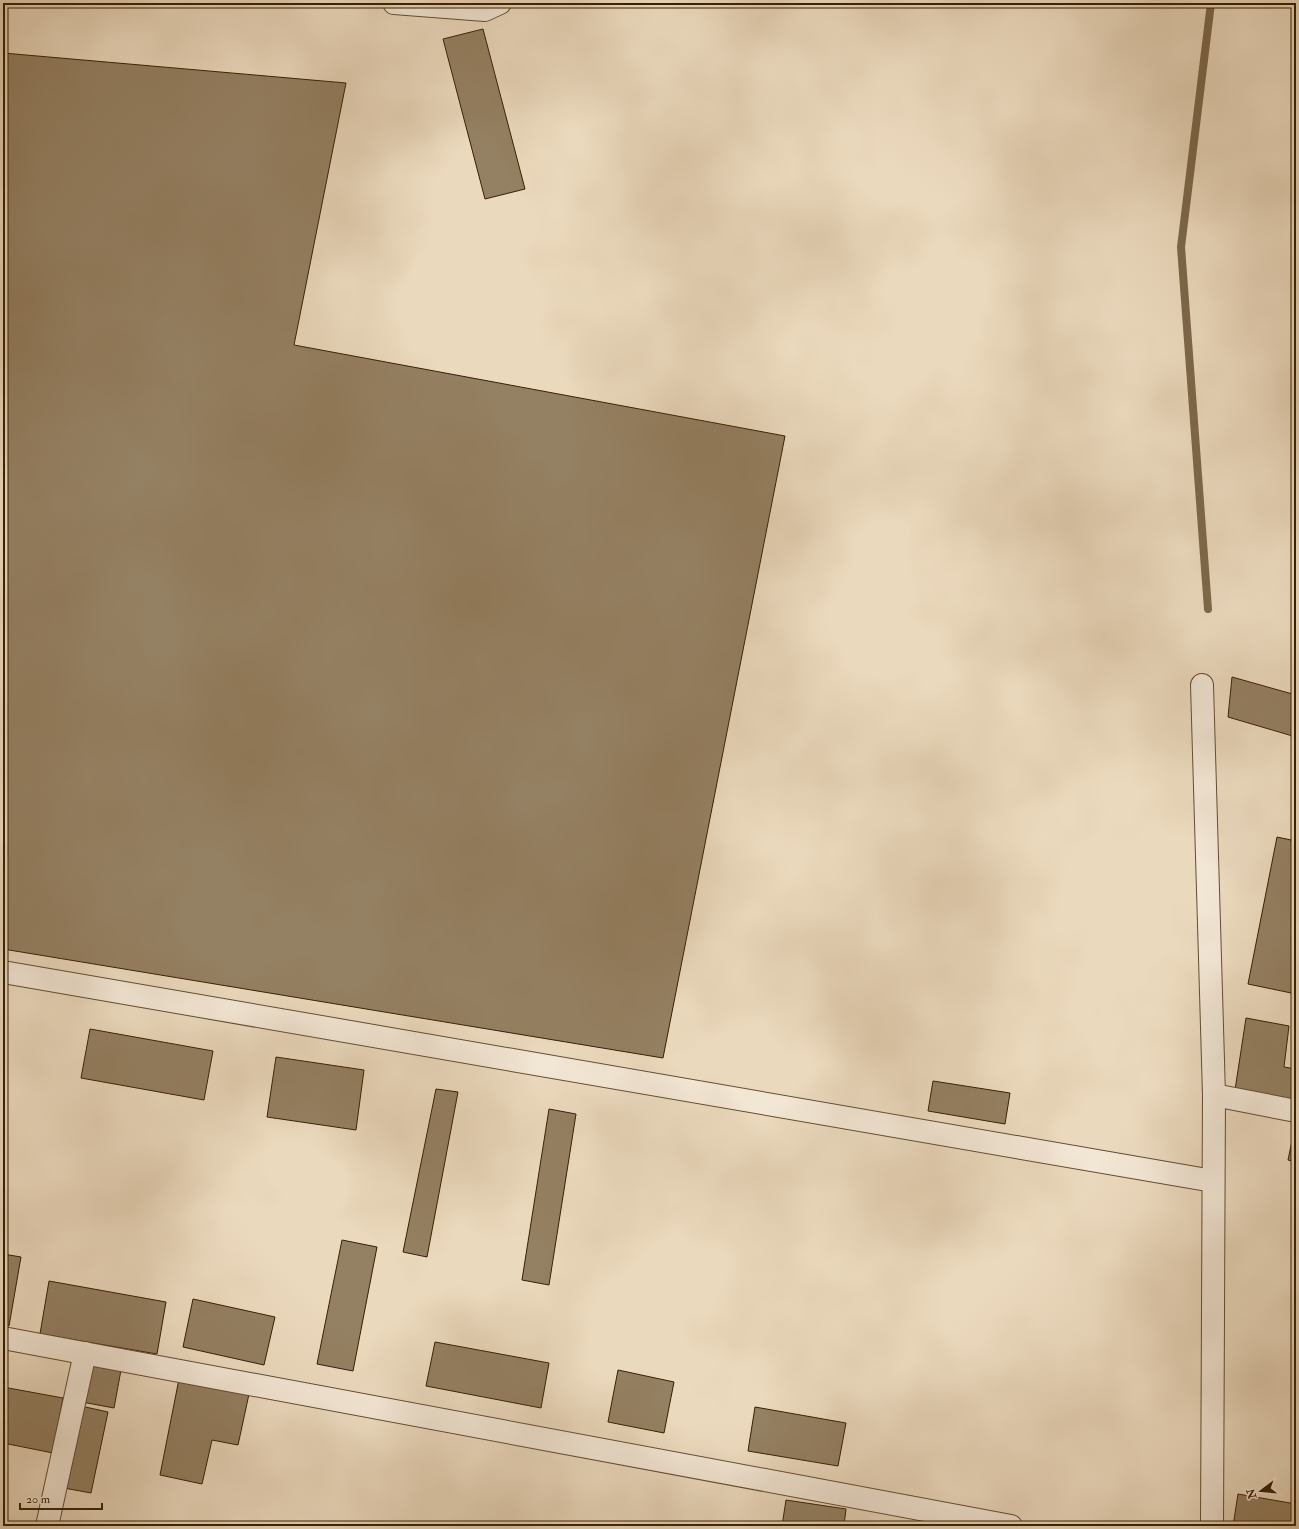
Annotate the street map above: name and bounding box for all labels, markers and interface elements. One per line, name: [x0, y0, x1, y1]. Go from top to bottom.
north arrow: [1241, 1471, 1281, 1511]
scale bar: [20, 1485, 102, 1511]
text: N: [1244, 1486, 1260, 1501]
text: 20 m: [26, 1492, 51, 1507]

